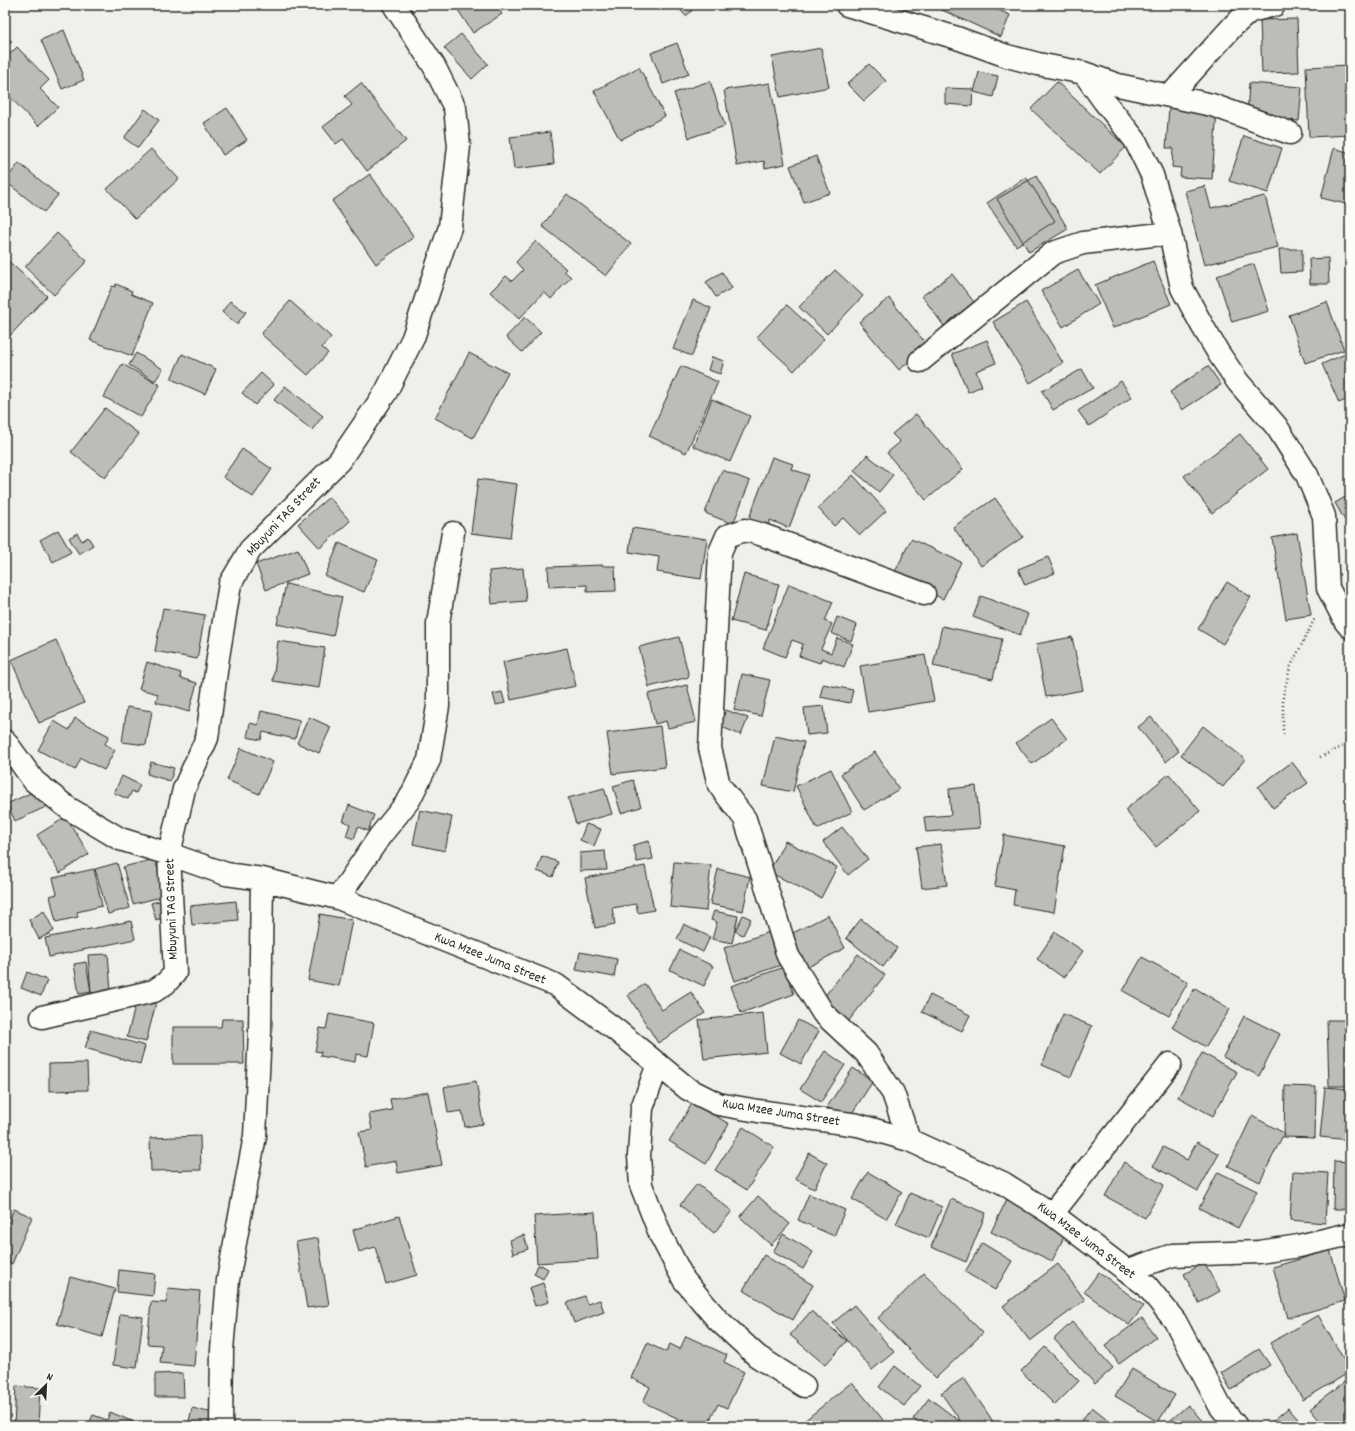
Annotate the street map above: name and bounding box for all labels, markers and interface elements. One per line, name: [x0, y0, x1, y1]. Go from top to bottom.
street label: Mbuyuni TAG Street: [242, 473, 326, 561]
street label: Mbuyuni TAG Street: [160, 858, 184, 960]
street label: Kwa Mzee Juma Street: [431, 927, 549, 991]
street label: Kwa Mzee Juma Street: [721, 1094, 841, 1132]
street label: Kwa Mzee Juma Street: [1033, 1197, 1139, 1285]
north arrow: [26, 1365, 66, 1405]
text: N: [44, 1369, 56, 1386]

